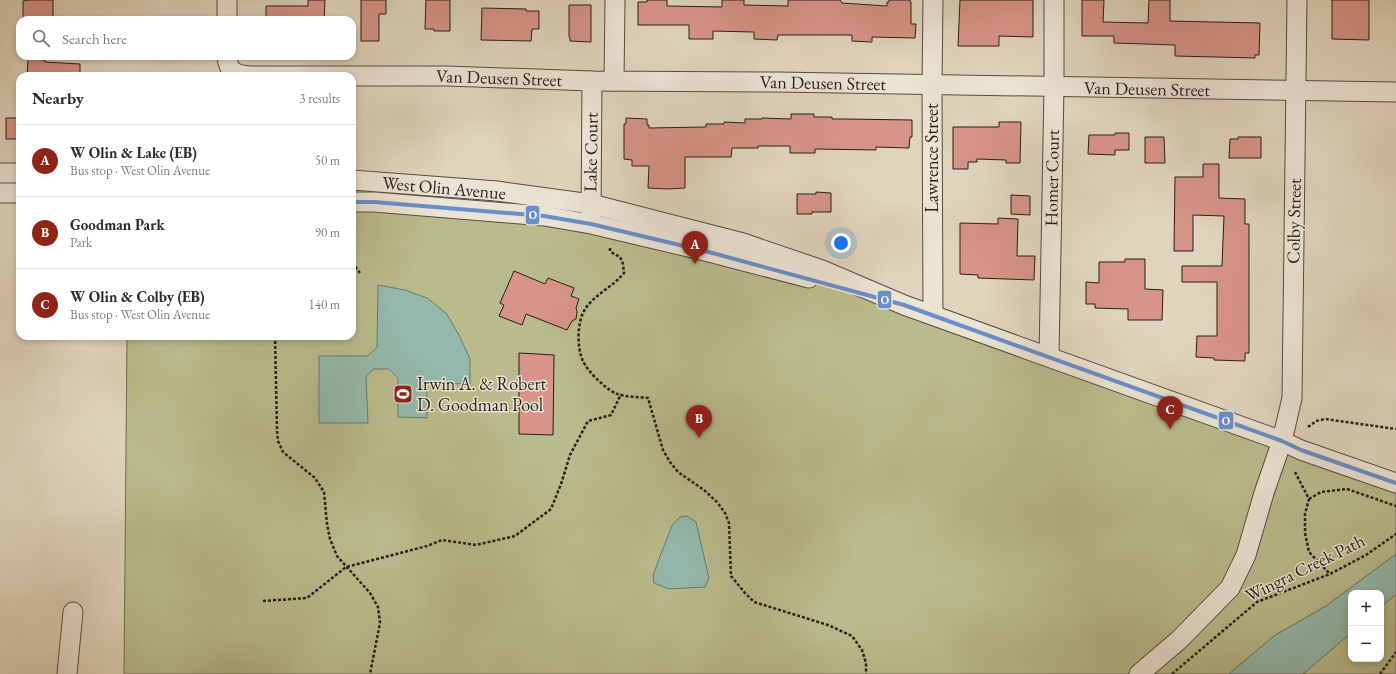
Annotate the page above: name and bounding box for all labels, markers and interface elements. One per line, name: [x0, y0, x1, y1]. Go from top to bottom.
search box: [16, 16, 356, 60]
icon: search: [30, 27, 52, 49]
text: Search here: [62, 29, 127, 48]
street label: Van Deusen Street: [436, 64, 563, 91]
street label: Van Deusen Street: [760, 70, 887, 95]
street label: Van Deusen Street: [1084, 76, 1211, 101]
text: Nearby: [32, 87, 84, 109]
text: 3 results: [299, 90, 340, 107]
street label: Lawrence Street: [920, 103, 943, 213]
street label: Lake Court: [578, 112, 603, 192]
street label: Homer Court: [1039, 129, 1064, 227]
text: W Olin & Lake (EB): [70, 143, 197, 162]
text: A: [40, 152, 50, 169]
text: 50 m: [315, 152, 340, 169]
text: Bus stop · West Olin Avenue: [70, 162, 210, 179]
street label: West Olin Avenue: [381, 171, 507, 204]
street label: Colby Street: [1281, 178, 1306, 264]
line badge: O: [525, 205, 540, 225]
text: O: [529, 208, 538, 222]
text: Goodman Park: [70, 215, 165, 234]
text: B: [41, 224, 49, 241]
text: 90 m: [315, 224, 340, 241]
pin: A: [682, 231, 708, 264]
your location: [831, 233, 851, 253]
text: Park: [70, 234, 92, 251]
text: W Olin & Colby (EB): [70, 287, 205, 306]
line badge: O: [877, 290, 892, 309]
text: O: [881, 293, 890, 307]
text: C: [40, 296, 50, 313]
text: 140 m: [309, 296, 340, 313]
text: Bus stop · West Olin Avenue: [70, 306, 210, 323]
place label: Irwin A. & Robert D. Goodman Pool: [417, 372, 546, 416]
sports icon: Irwin A. & Robert D. Goodman Pool: [392, 383, 414, 405]
pin: C: [1157, 396, 1183, 429]
pin: B: [686, 405, 712, 438]
line badge: O: [1218, 411, 1234, 430]
text: O: [1222, 414, 1231, 428]
street label: Wingra Creek Path: [1241, 529, 1368, 606]
map controls: [1348, 590, 1384, 662]
button: +: [1348, 590, 1384, 626]
button: −: [1348, 626, 1384, 662]

